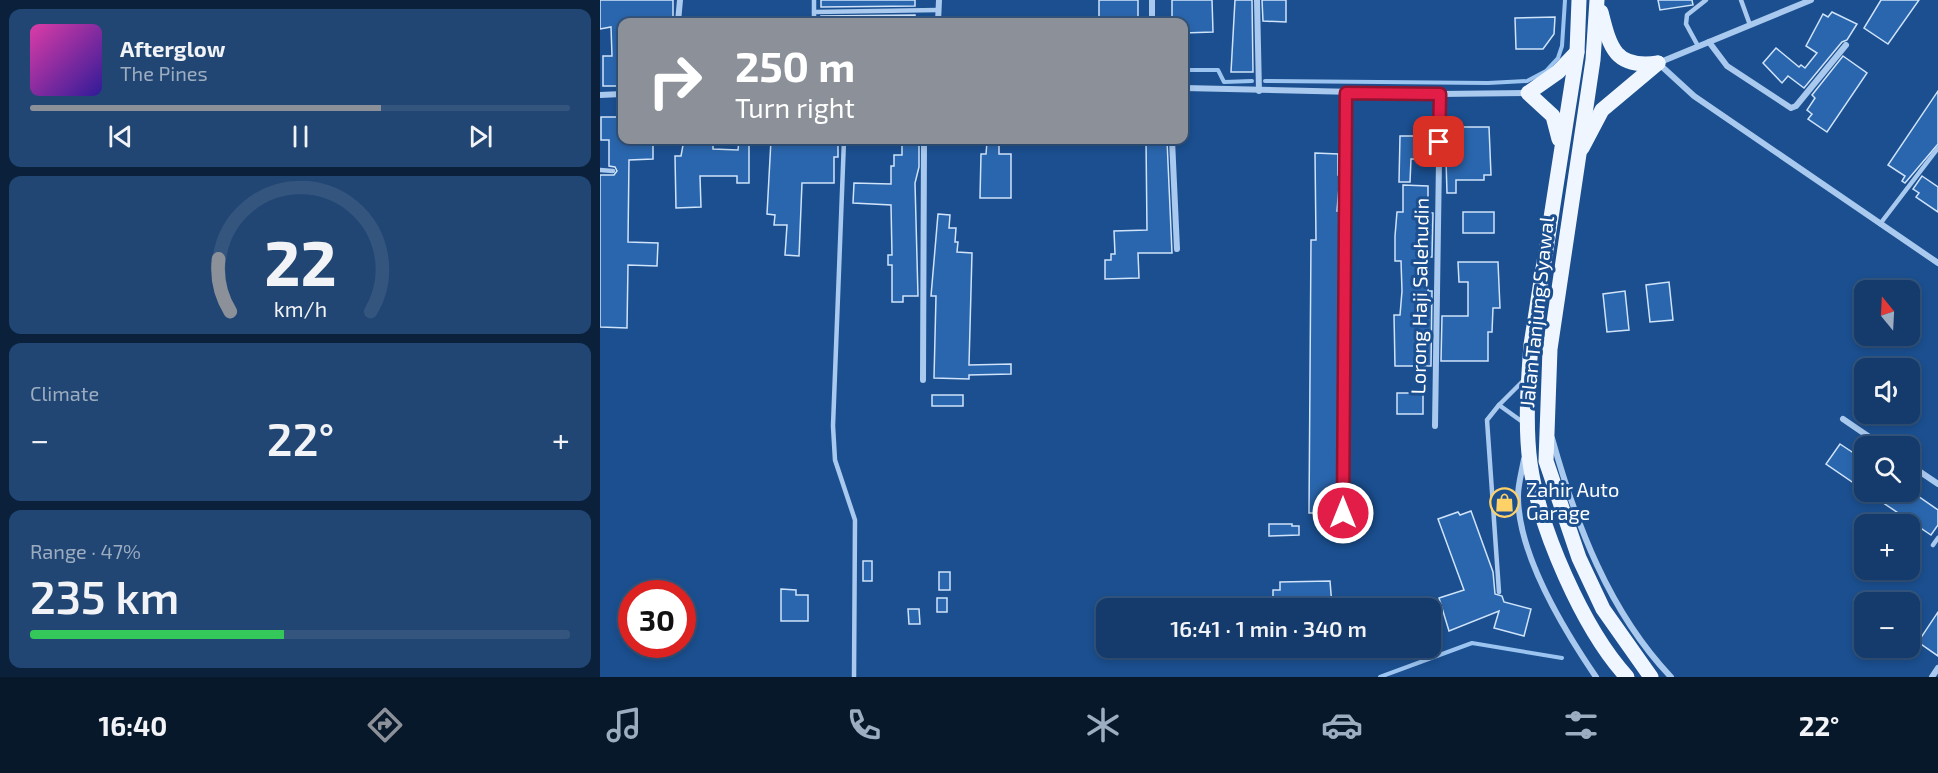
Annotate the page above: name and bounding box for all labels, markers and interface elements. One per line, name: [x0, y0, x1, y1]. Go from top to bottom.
text: Afterglow: [120, 35, 225, 61]
text: 250 m: [735, 40, 855, 90]
icon: right: [636, 42, 714, 120]
text: The Pines: [120, 61, 208, 85]
text: Turn right: [735, 91, 855, 123]
pin: [1413, 116, 1464, 167]
icon: previous: [104, 120, 137, 153]
icon: pause: [284, 120, 317, 153]
icon: next: [464, 120, 497, 153]
icon: arrive: [1422, 125, 1455, 158]
street label: Lorong Haji Salehudin: [1405, 197, 1433, 395]
street label: Jalan Tanjung Syawal: [1514, 215, 1558, 409]
text: 22: [264, 224, 336, 299]
north arrow: [1854, 280, 1920, 346]
map controls: [1854, 280, 1920, 658]
text: km/h: [273, 296, 327, 321]
button: sound: [1854, 358, 1920, 424]
text: Climate: [30, 381, 99, 405]
text: 22°: [267, 411, 334, 465]
text: −: [30, 419, 49, 459]
text: +: [552, 419, 570, 459]
button: search: [1854, 436, 1920, 502]
place label: Zahir Auto Garage: [1526, 477, 1619, 524]
position arrow: [1311, 481, 1375, 545]
shop icon: Zahir Auto Garage: [1489, 486, 1521, 518]
button: +: [1854, 514, 1920, 580]
text: Range · 47%: [30, 539, 141, 563]
text: 235 km: [30, 569, 179, 623]
speed limit sign: 30: [618, 580, 696, 658]
button: −: [1854, 592, 1920, 658]
text: 16:41 · 1 min · 340 m: [1170, 615, 1367, 641]
icon: directions: [364, 704, 406, 746]
icon: music: [603, 704, 645, 746]
icon: phone: [843, 704, 885, 746]
icon: climate: [1082, 704, 1124, 746]
icon: car: [1321, 704, 1363, 746]
icon: filters: [1560, 704, 1602, 746]
text: 16:40: [99, 709, 167, 741]
text: 22°: [1799, 709, 1839, 741]

